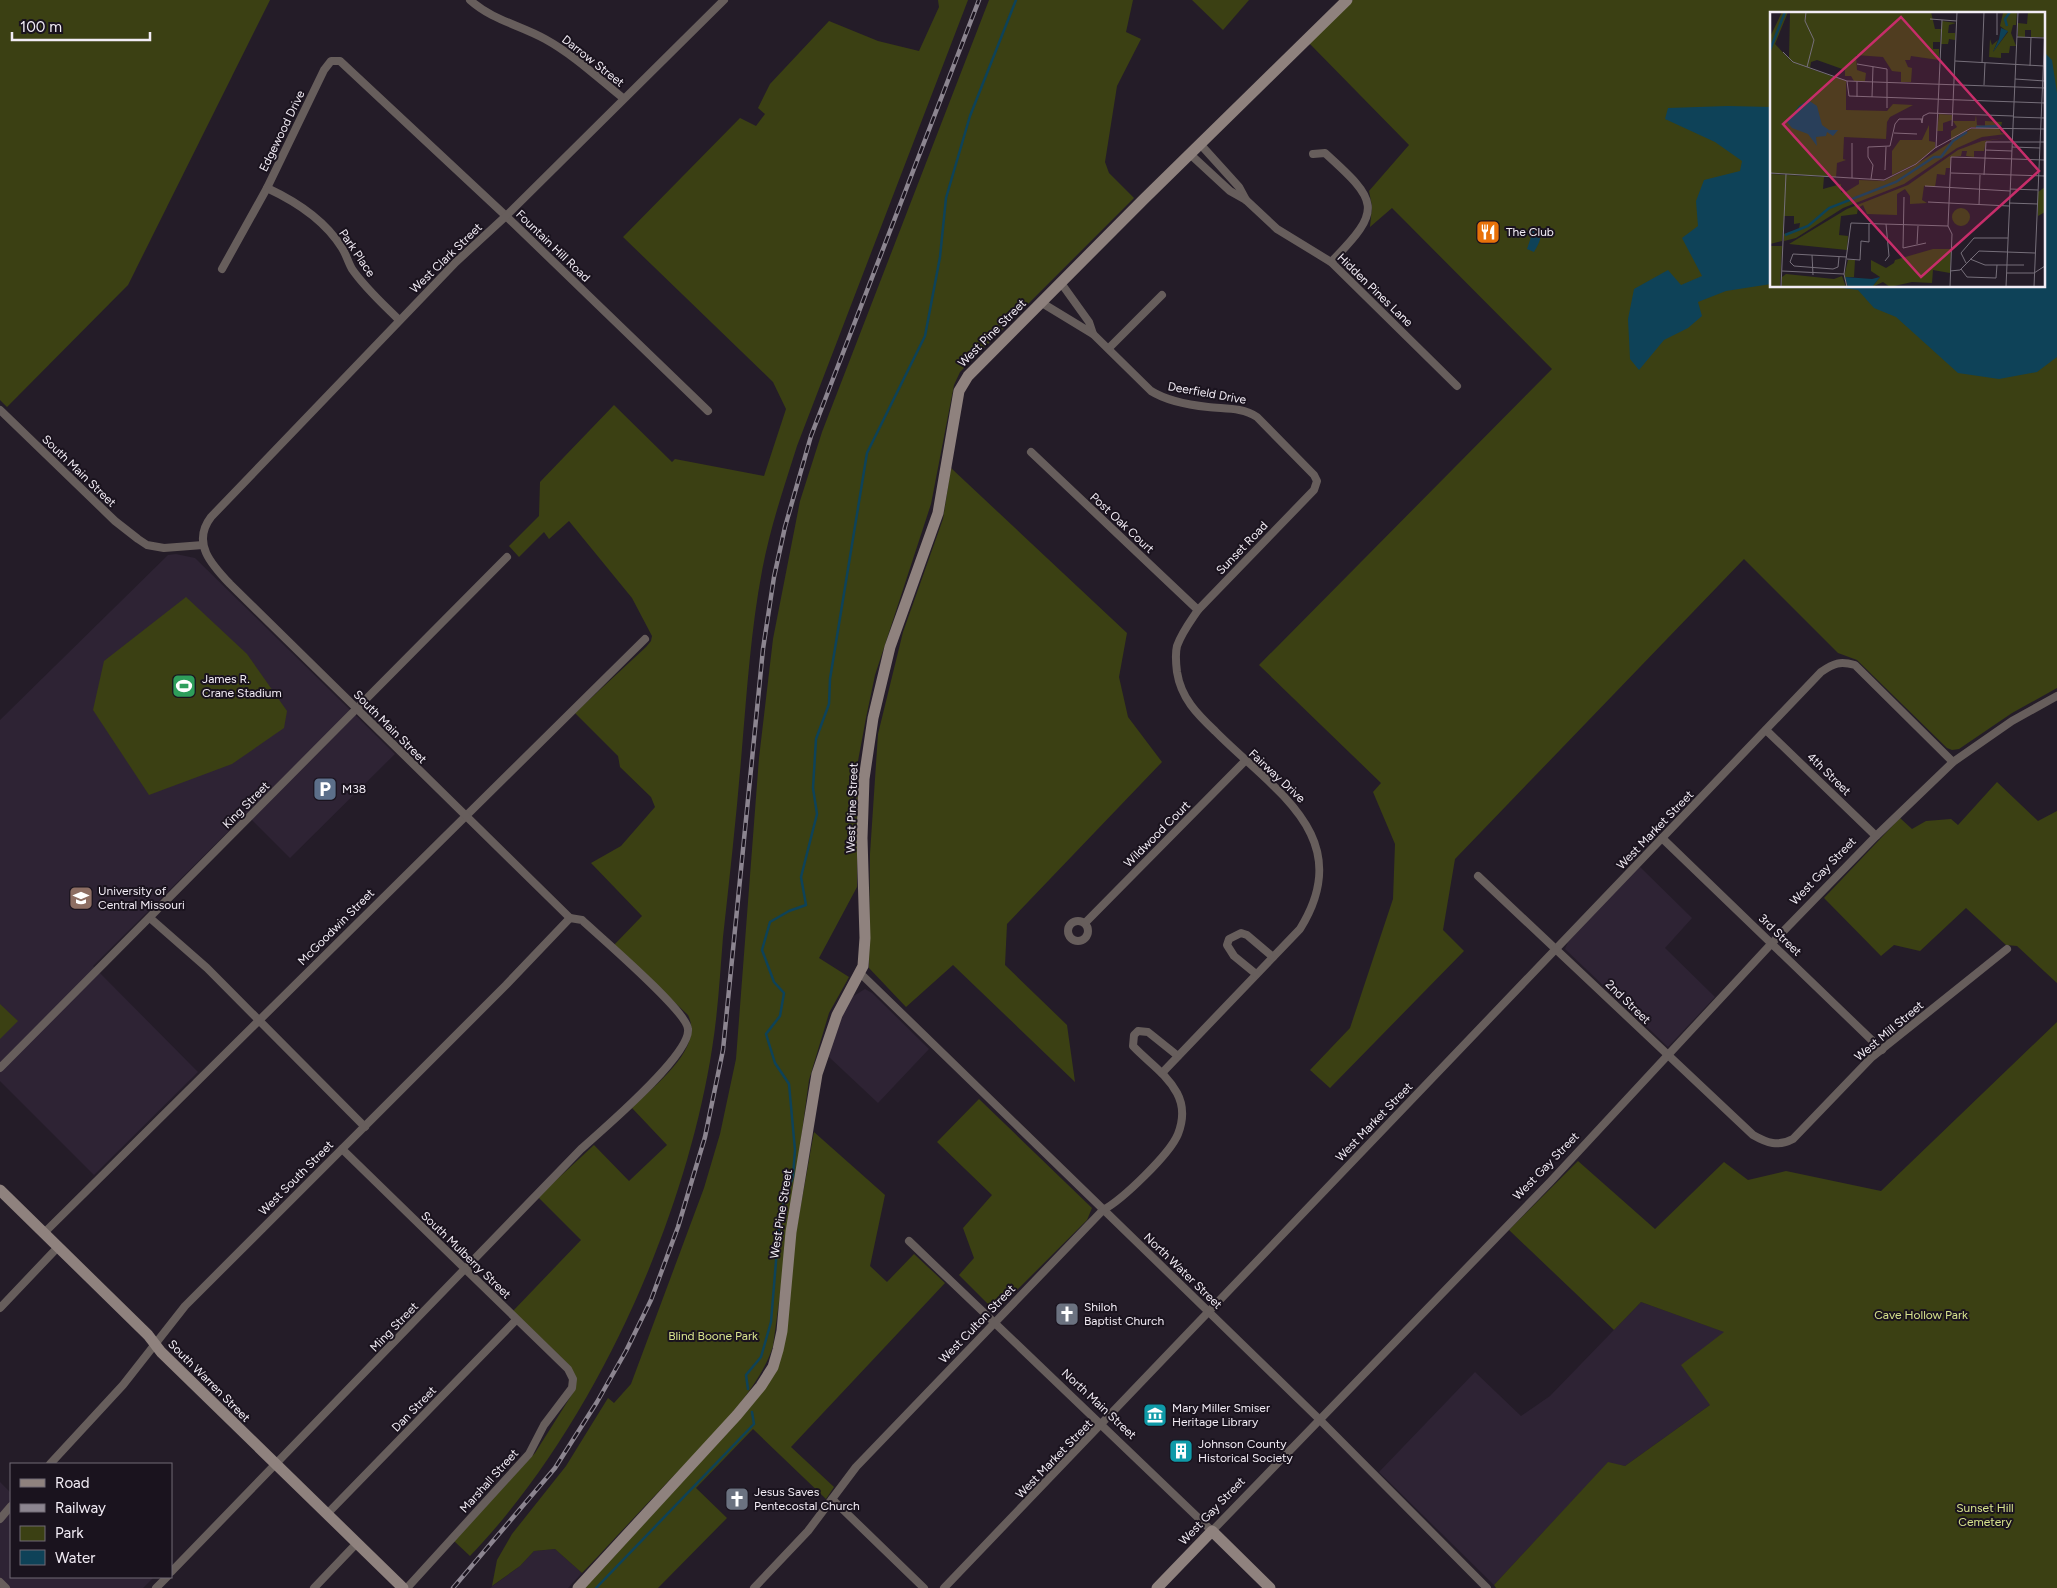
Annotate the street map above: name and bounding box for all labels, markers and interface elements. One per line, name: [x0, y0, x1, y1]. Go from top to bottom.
scale bar: [12, 10, 150, 42]
inset map: [1770, 12, 2044, 288]
text: 100 m: [20, 18, 62, 36]
street label: Darrow Street: [559, 32, 627, 90]
street label: Edgewood Drive: [256, 88, 308, 174]
street label: Fountain Hill Road: [513, 207, 593, 285]
restaurant icon: The Club: [1475, 219, 1501, 245]
street label: West Clark Street: [407, 220, 485, 296]
place label: The Club: [1506, 225, 1554, 239]
street label: Park Place: [336, 226, 378, 280]
street label: Hidden Pines Lane: [1334, 251, 1416, 330]
street label: West Pine Street: [955, 296, 1029, 370]
street label: Deerfield Drive: [1167, 379, 1248, 407]
street label: South Main Street: [39, 432, 119, 510]
street label: Post Oak Court: [1087, 490, 1157, 556]
street label: Sunset Road: [1213, 519, 1271, 577]
place label: James R. Crane Stadium: [202, 672, 282, 700]
sports icon: James R. Crane Stadium: [171, 673, 197, 699]
street label: South Main Street: [351, 688, 430, 767]
street label: Fairway Drive: [1246, 746, 1308, 806]
street label: 4th Street: [1804, 750, 1854, 799]
street label: West Pine Street: [843, 762, 861, 853]
parking icon: M38: [312, 776, 338, 802]
street label: King Street: [220, 778, 273, 831]
place label: M38: [342, 782, 366, 796]
street label: West Market Street: [1614, 787, 1697, 872]
street label: Wildwood Court: [1121, 798, 1193, 870]
street label: West Gay Street: [1787, 834, 1859, 908]
place label: University of Central Missouri: [98, 884, 185, 912]
school or university icon: University of Central Missouri: [68, 885, 94, 911]
street label: McGoodwin Street: [295, 886, 377, 968]
street label: 3rd Street: [1756, 911, 1805, 959]
street label: 2nd Street: [1603, 977, 1654, 1027]
street label: West Mill Street: [1852, 998, 1927, 1064]
street label: West Market Street: [1333, 1079, 1416, 1164]
street label: West Gay Street: [1510, 1129, 1582, 1203]
street label: West South Street: [256, 1138, 336, 1218]
street label: West Pine Street: [767, 1168, 795, 1260]
street label: South Mulberry Street: [418, 1209, 514, 1302]
street label: North Water Street: [1141, 1230, 1225, 1312]
street label: West Culton Street: [936, 1282, 1018, 1366]
street label: Ming Street: [367, 1299, 421, 1355]
place label: Shiloh Baptist Church: [1084, 1300, 1165, 1328]
church icon: Shiloh Baptist Church: [1054, 1301, 1080, 1327]
park label: Cave Hollow Park: [1874, 1308, 1968, 1322]
park label: Blind Boone Park: [668, 1329, 758, 1343]
street label: South Warren Street: [165, 1337, 253, 1425]
street label: North Main Street: [1059, 1366, 1140, 1442]
street label: Dan Street: [389, 1383, 439, 1435]
place label: Mary Miller Smiser Heritage Library: [1172, 1401, 1270, 1429]
museum icon: Mary Miller Smiser Heritage Library: [1142, 1402, 1168, 1428]
street label: West Market Street: [1013, 1416, 1096, 1501]
place label: Johnson County Historical Society: [1198, 1437, 1294, 1465]
building icon: Johnson County Historical Society: [1168, 1438, 1194, 1464]
street label: Marshall Street: [457, 1446, 521, 1516]
legend: [10, 1463, 172, 1578]
text: Road: [55, 1474, 90, 1492]
street label: West Gay Street: [1176, 1474, 1248, 1548]
place label: Jesus Saves Pentecostal Church: [754, 1485, 860, 1513]
church icon: Jesus Saves Pentecostal Church: [724, 1486, 750, 1512]
text: Railway: [55, 1499, 106, 1517]
park label: Sunset Hill Cemetery: [1956, 1501, 2014, 1529]
text: Park: [55, 1524, 84, 1542]
text: Water: [55, 1549, 95, 1567]

